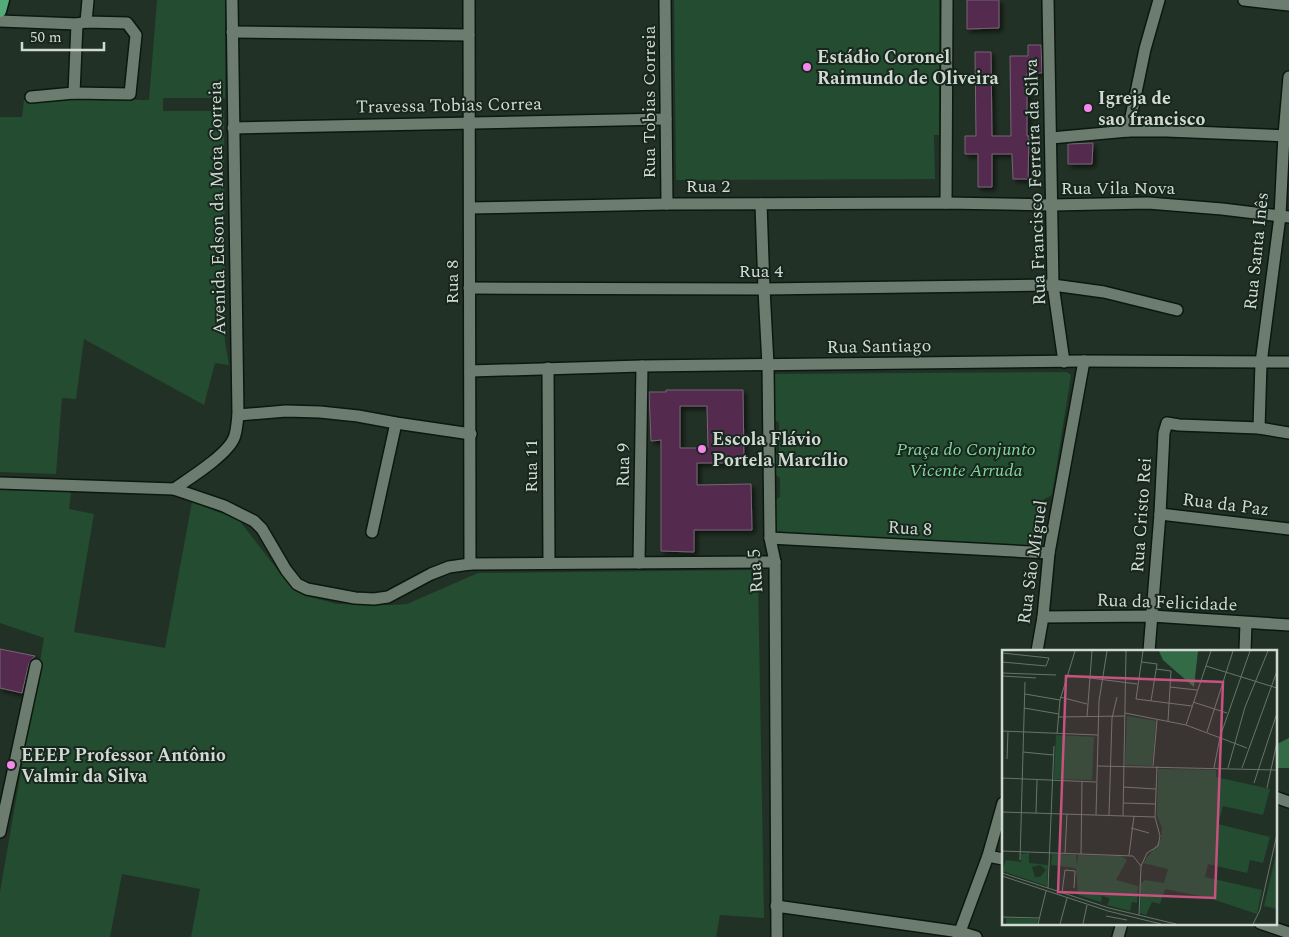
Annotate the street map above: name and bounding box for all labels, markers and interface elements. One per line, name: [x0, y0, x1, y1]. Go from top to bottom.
scale bar: [22, 20, 105, 52]
street label: Rua Tobias Correia: [636, 25, 663, 179]
text: 50 m: [30, 26, 62, 49]
place label: Estádio Coronel Raimundo de Oliveira: [817, 44, 1000, 92]
street label: Rua Francisco Ferreira da Silva: [1018, 58, 1053, 306]
marker: Estádio Coronel Raimundo de Oliveira: [801, 61, 813, 73]
street label: Avenida Edson da Mota Correia: [202, 81, 233, 335]
place label: Igreja de sao francisco: [1098, 85, 1205, 133]
street label: Travessa Tobias Correa: [356, 90, 542, 121]
marker: Igreja de sao francisco: [1082, 102, 1094, 114]
street label: Rua 2: [686, 173, 730, 200]
street label: Rua Vila Nova: [1061, 175, 1175, 202]
street label: Rua Santa Inês: [1237, 191, 1276, 311]
street label: Rua 4: [739, 258, 783, 285]
street label: Rua 8: [439, 260, 466, 304]
street label: Rua Santiago: [826, 332, 932, 361]
place label: Escola Flávio Portela Marcílio: [712, 426, 848, 474]
park label: Praça do Conjunto Vicente Arruda: [896, 436, 1036, 484]
street label: Rua 11: [518, 439, 545, 493]
street label: Rua 9: [610, 443, 637, 487]
marker: Escola Flávio Portela Marcílio: [696, 443, 708, 455]
street label: Rua Cristo Rei: [1124, 456, 1159, 574]
street label: Rua da Paz: [1181, 486, 1271, 523]
street label: Rua São Miguel: [1010, 498, 1055, 626]
street label: Rua 8: [887, 514, 933, 543]
street label: Rua 5: [740, 548, 771, 594]
street label: Rua da Felicidade: [1096, 587, 1238, 618]
inset map: [1002, 650, 1276, 924]
place label: EEEP Professor Antônio Valmir da Silva: [21, 742, 226, 790]
marker: EEEP Professor Antônio Valmir da Silva: [5, 759, 17, 771]

